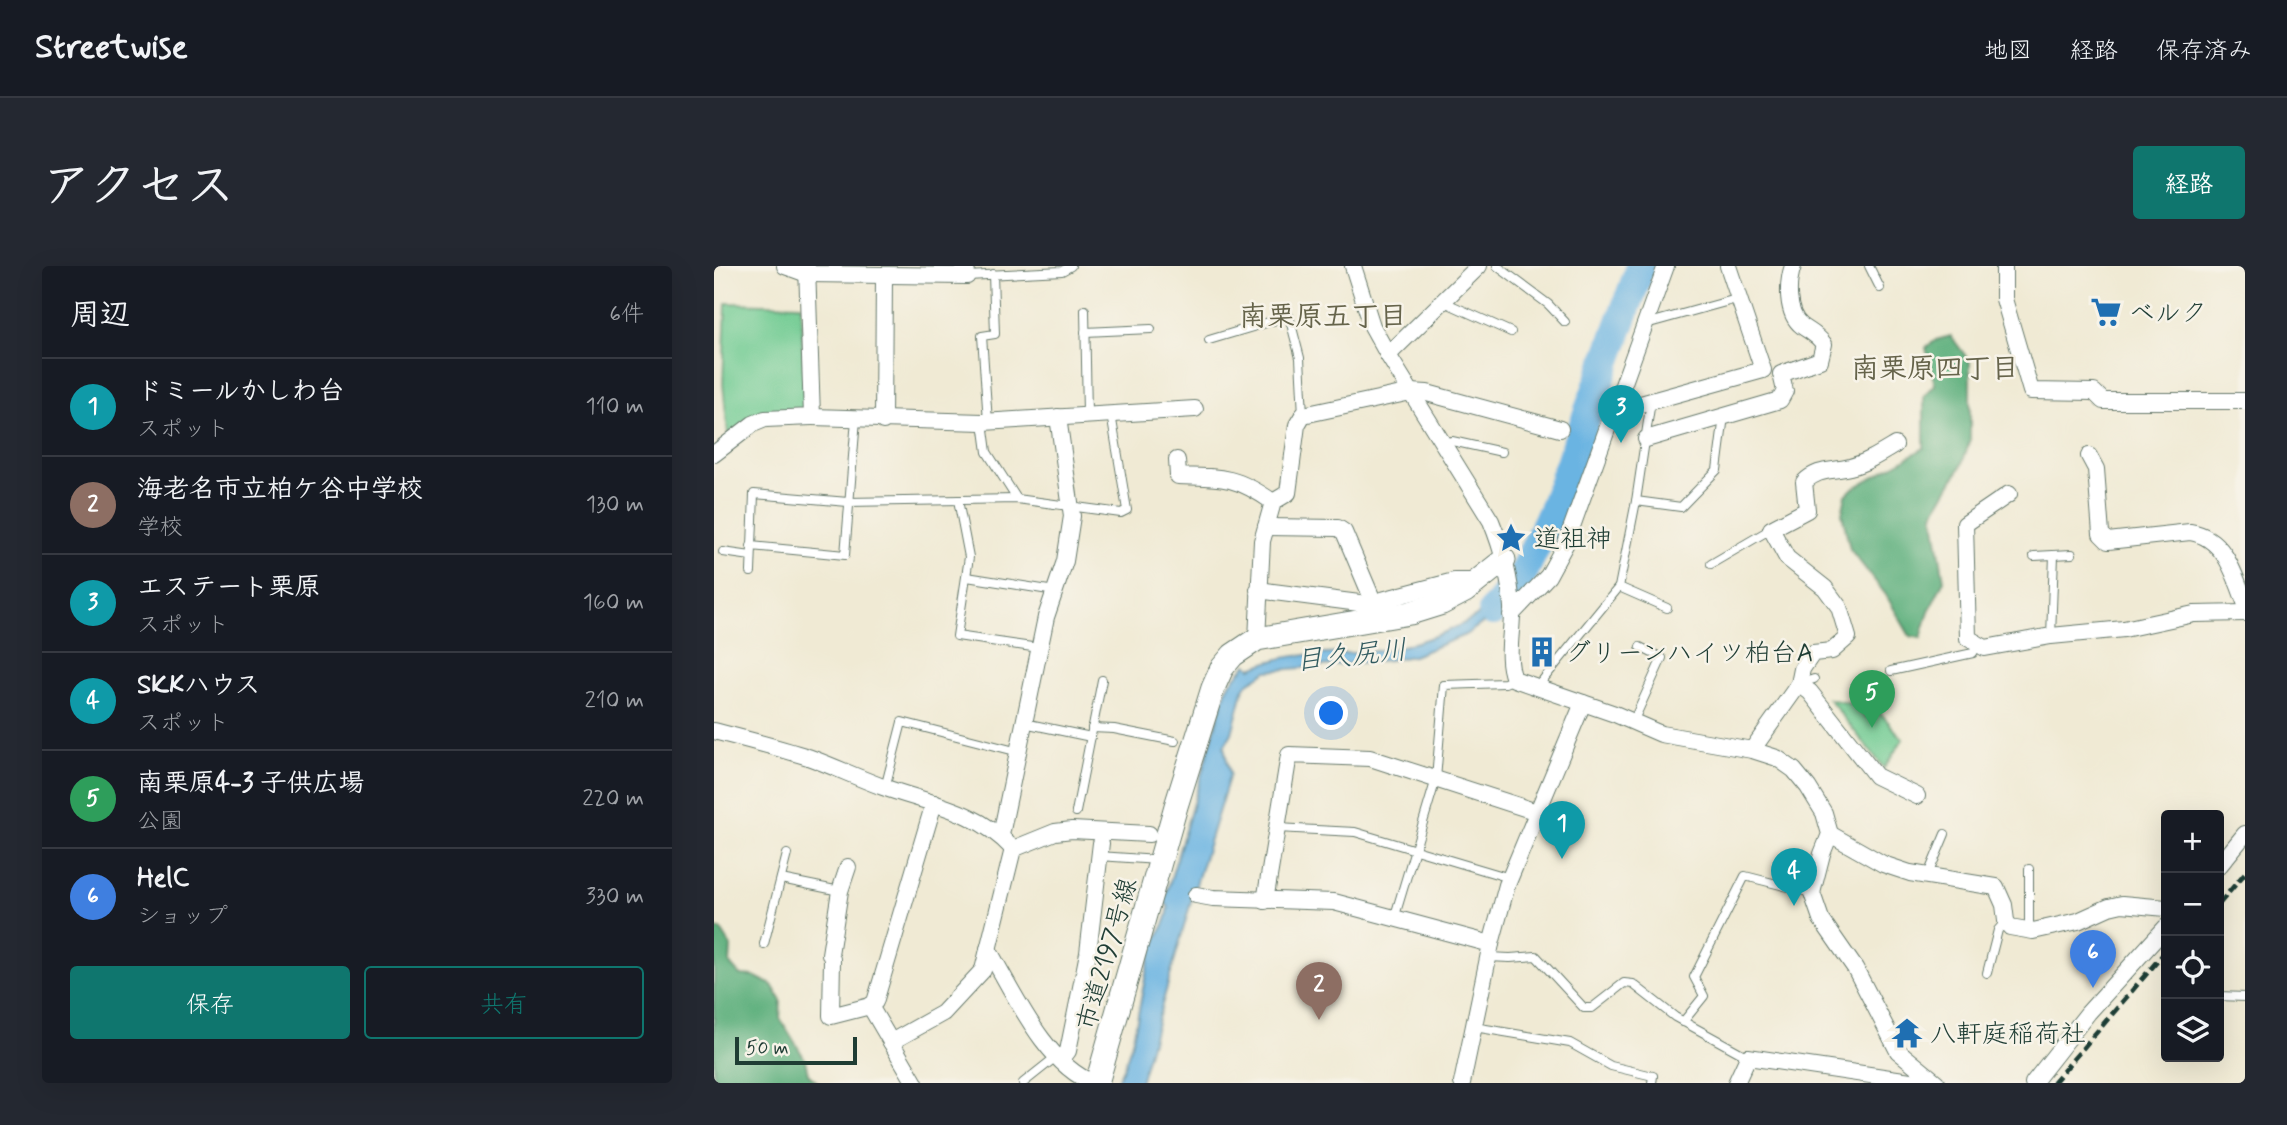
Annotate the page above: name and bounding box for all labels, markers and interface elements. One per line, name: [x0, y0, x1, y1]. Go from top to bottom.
text: Streetwise: [35, 26, 188, 70]
text: 地図: [1984, 36, 2032, 67]
text: 経路: [2070, 36, 2118, 67]
text: 保存済み: [2156, 36, 2252, 67]
button: 経路: [2133, 146, 2245, 219]
text: アクセス: [42, 155, 235, 220]
supermarket icon: ベルク: [2089, 295, 2123, 329]
text: 周辺: [70, 296, 130, 335]
place label: ベルク: [2129, 297, 2207, 331]
district label: 南栗原五丁目: [1239, 299, 1407, 336]
text: 6件: [609, 300, 644, 330]
district label: 南栗原四丁目: [1851, 351, 2019, 388]
text: ドミールかしわ台: [137, 375, 344, 409]
pin: 3: [1598, 385, 1644, 443]
text: 1: [88, 392, 98, 422]
text: 110 m: [585, 392, 644, 422]
text: スポット: [137, 415, 229, 445]
text: 海老名市立柏ケ谷中学校: [137, 473, 423, 507]
text: 2: [87, 490, 99, 520]
text: 130 m: [586, 490, 644, 520]
text: 学校: [137, 513, 183, 543]
place icon: 道祖神: [1494, 521, 1528, 555]
place label: 道祖神: [1534, 523, 1612, 557]
text: エステート栗原: [137, 571, 321, 605]
text: 3: [88, 588, 98, 618]
text: 160 m: [583, 588, 644, 618]
text: スポット: [137, 611, 229, 641]
water label: 目久尻川: [1294, 632, 1409, 681]
building icon: グリーンハイツ柏台A: [1525, 635, 1559, 669]
place label: グリーンハイツ柏台A: [1565, 637, 1813, 671]
text: SKKハウス: [137, 669, 261, 703]
pin: 5: [1849, 670, 1895, 728]
text: 4: [86, 686, 100, 716]
text: 210 m: [584, 686, 644, 716]
your location: [1314, 696, 1348, 730]
text: スポット: [137, 709, 229, 739]
text: 南栗原4-3 子供広場: [137, 767, 365, 801]
text: 5: [86, 784, 100, 814]
text: 220 m: [582, 784, 644, 814]
pin: 1: [1539, 801, 1585, 859]
text: 公園: [137, 807, 183, 837]
map controls: [2161, 810, 2224, 1062]
button: +: [2161, 810, 2224, 873]
pin: 4: [1771, 848, 1817, 906]
text: HelC: [137, 862, 189, 896]
button: −: [2161, 873, 2224, 936]
street label: 市道2197号線: [1070, 874, 1146, 1035]
text: 6: [87, 882, 99, 912]
text: 330 m: [586, 882, 644, 912]
text: ショップ: [137, 902, 228, 932]
pin: 6: [2070, 930, 2116, 988]
button: locate: [2161, 936, 2224, 999]
pin: 2: [1296, 962, 1342, 1020]
button: 保存: [70, 966, 350, 1039]
button: 共有: [364, 966, 644, 1039]
button: layers: [2161, 999, 2224, 1062]
temple icon: 八軒庭稲荷社: [1890, 1016, 1924, 1050]
place label: 八軒庭稲荷社: [1930, 1018, 2086, 1052]
scale bar: [735, 1034, 858, 1066]
text: 50 m: [746, 1036, 789, 1061]

